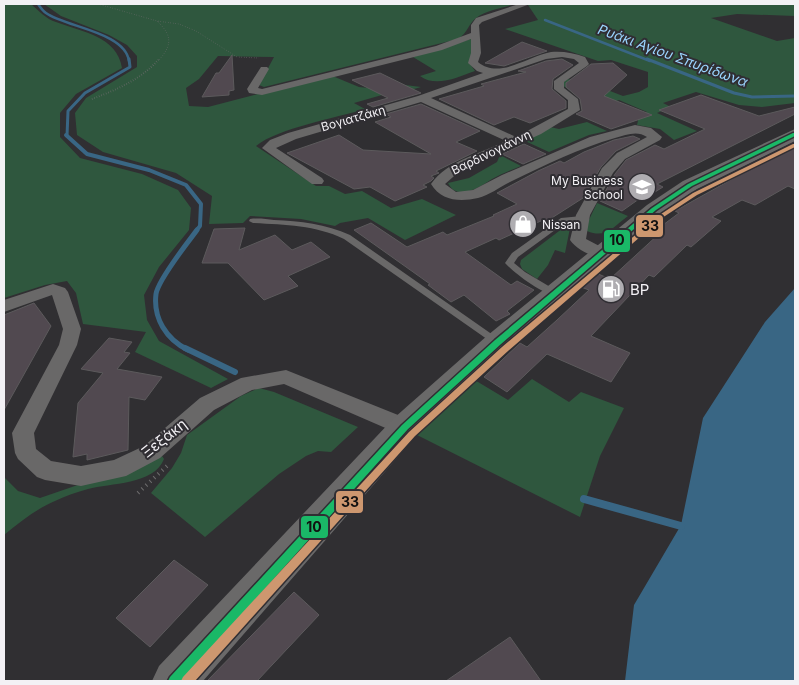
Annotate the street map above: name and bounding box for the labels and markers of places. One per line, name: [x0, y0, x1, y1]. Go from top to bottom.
school or university icon: My Business School: [627, 172, 657, 202]
place label: My Business School: [551, 173, 623, 202]
shop icon: Nissan: [508, 209, 538, 239]
place label: Nissan: [542, 217, 580, 232]
fuel station icon: BP: [596, 274, 626, 304]
place label: BP: [630, 280, 649, 299]

